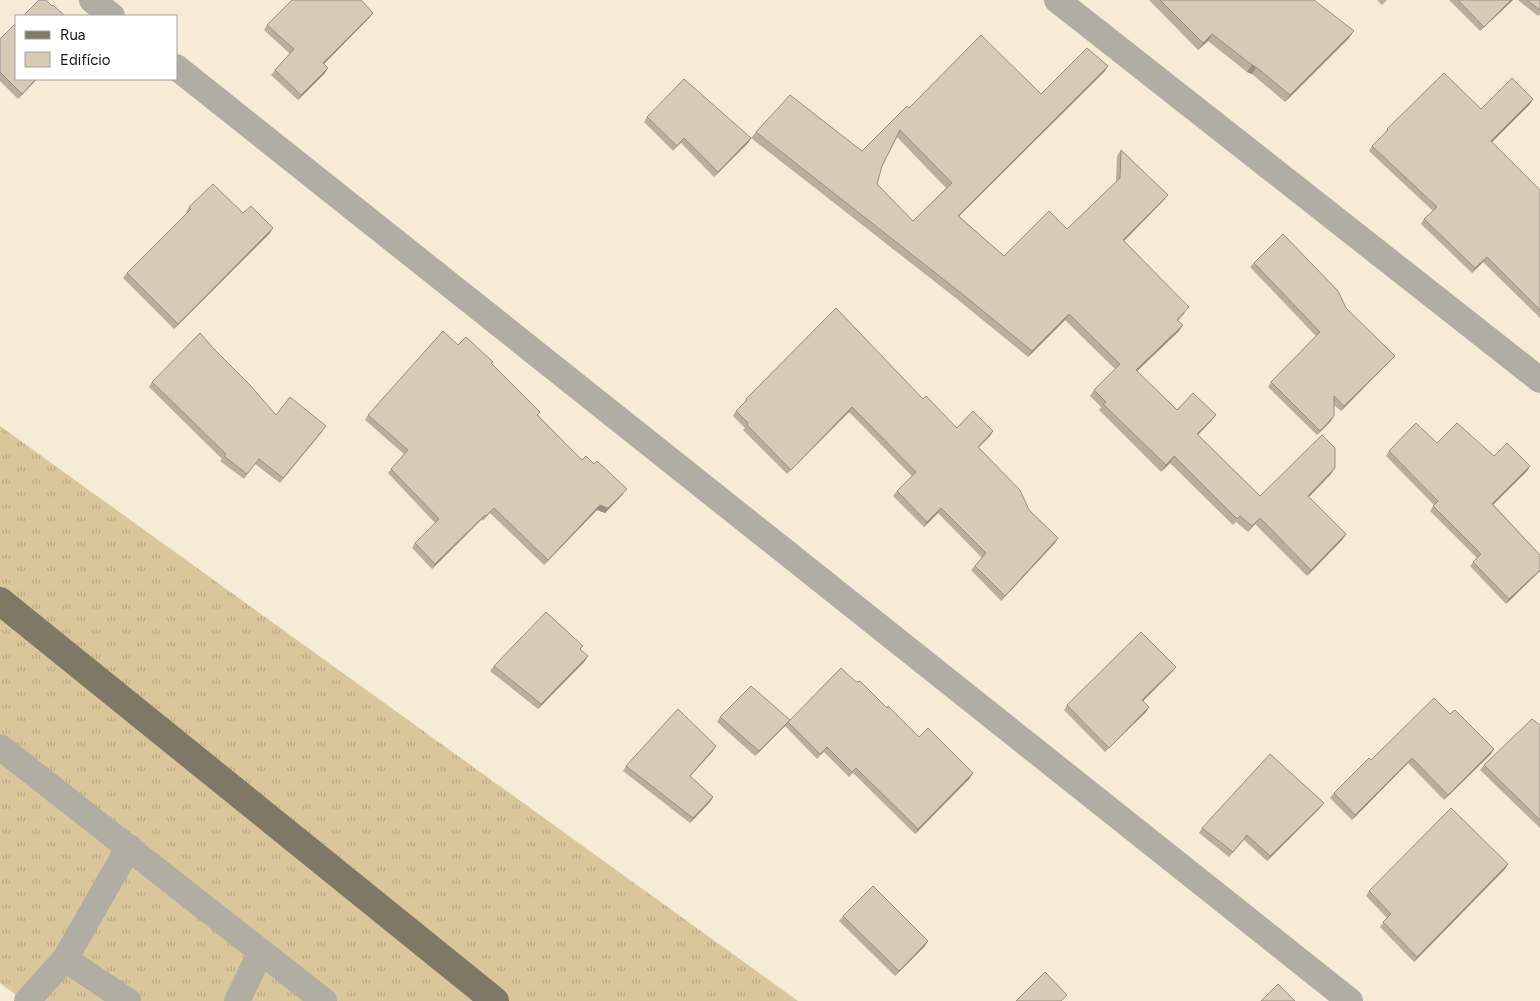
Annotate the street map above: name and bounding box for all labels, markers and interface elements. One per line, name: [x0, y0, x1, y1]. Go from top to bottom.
legend: [15, 15, 178, 80]
text: Rua: [60, 26, 85, 44]
text: Edifício: [60, 51, 111, 69]

